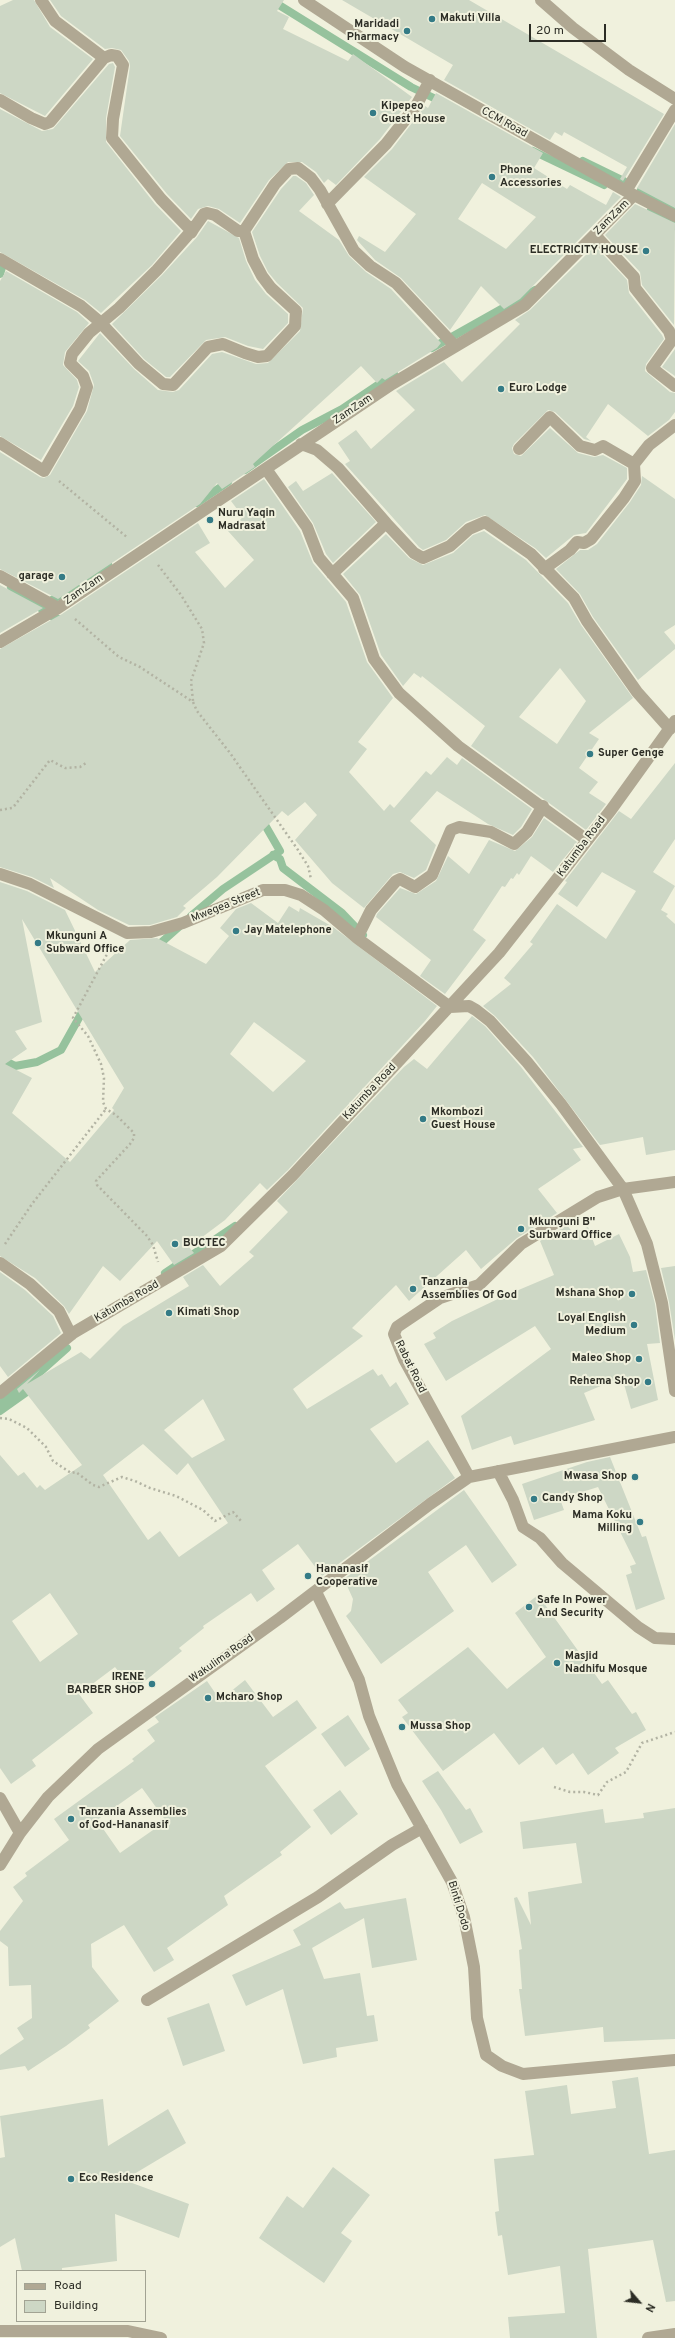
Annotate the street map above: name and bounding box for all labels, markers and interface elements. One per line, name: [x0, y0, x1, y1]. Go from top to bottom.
place label: Makuti Villa: [440, 12, 501, 26]
marker: Makuti Villa: [427, 14, 437, 24]
scale bar: [531, 16, 608, 42]
place label: Maridadi Pharmacy: [347, 18, 399, 44]
text: 20 m: [536, 23, 564, 39]
marker: Maridadi Pharmacy: [402, 26, 412, 36]
place label: Kipepeo Guest House: [381, 100, 445, 126]
street label: CCM Road: [479, 105, 529, 141]
marker: Kipepeo Guest House: [368, 108, 378, 118]
place label: Phone Accessories: [500, 164, 562, 190]
marker: Phone Accessories: [487, 172, 497, 182]
street label: ZamZam: [591, 197, 633, 239]
place label: ELECTRICITY HOUSE: [530, 244, 638, 258]
marker: ELECTRICITY HOUSE: [641, 246, 651, 256]
place label: Euro Lodge: [509, 382, 567, 396]
marker: Euro Lodge: [496, 384, 506, 394]
street label: ZamZam: [331, 392, 375, 428]
place label: Nuru Yaqin Madrasat: [218, 507, 275, 533]
marker: Nuru Yaqin Madrasat: [205, 515, 215, 525]
place label: garage: [18, 570, 54, 584]
marker: garage: [57, 572, 67, 582]
street label: ZamZam: [62, 572, 106, 608]
place label: Super Genge: [598, 747, 664, 761]
marker: Super Genge: [585, 749, 595, 759]
street label: Katumba Road: [555, 814, 609, 880]
street label: Mwegea Street: [190, 886, 262, 926]
place label: Jay Matelephone: [244, 924, 332, 938]
marker: Jay Matelephone: [231, 926, 241, 936]
place label: Mkunguni A Subward Office: [46, 930, 124, 956]
marker: Mkunguni A Subward Office: [33, 938, 43, 948]
street label: Katumba Road: [340, 1061, 400, 1123]
place label: Mkombozi Guest House: [431, 1106, 495, 1132]
marker: Mkombozi Guest House: [418, 1114, 428, 1124]
place label: Mkunguni B'' Surbward Office: [529, 1216, 612, 1242]
marker: Mkunguni B'' Surbward Office: [516, 1224, 526, 1234]
place label: BUCTEC: [183, 1237, 225, 1251]
marker: BUCTEC: [170, 1239, 180, 1249]
place label: Tanzania Assemblies Of God: [421, 1276, 517, 1302]
street label: Katumba Road: [92, 1278, 162, 1326]
marker: Tanzania Assemblies Of God: [408, 1284, 418, 1294]
place label: Mshana Shop: [556, 1287, 624, 1301]
marker: Mshana Shop: [627, 1289, 637, 1299]
place label: Kimati Shop: [177, 1306, 239, 1320]
marker: Kimati Shop: [164, 1308, 174, 1318]
place label: Loyal English Medium: [558, 1312, 626, 1338]
marker: Loyal English Medium: [629, 1320, 639, 1330]
street label: Rabat Road: [392, 1338, 428, 1396]
place label: Maleo Shop: [572, 1352, 631, 1366]
marker: Maleo Shop: [634, 1354, 644, 1364]
place label: Rehema Shop: [570, 1375, 640, 1389]
marker: Rehema Shop: [643, 1377, 653, 1387]
place label: Mwasa Shop: [564, 1470, 627, 1484]
marker: Mwasa Shop: [630, 1472, 640, 1482]
place label: Candy Shop: [542, 1492, 603, 1506]
marker: Candy Shop: [529, 1494, 539, 1504]
place label: Mama Koku Milling: [572, 1509, 632, 1535]
marker: Mama Koku Milling: [635, 1517, 645, 1527]
place label: Hananasif Cooperative: [316, 1563, 378, 1589]
marker: Hananasif Cooperative: [303, 1571, 313, 1581]
place label: Safe In Power And Security: [537, 1594, 607, 1620]
marker: Safe In Power And Security: [524, 1602, 534, 1612]
street label: Wakulima Road: [187, 1632, 257, 1686]
place label: Masjid Nadhifu Mosque: [565, 1650, 647, 1676]
marker: Masjid Nadhifu Mosque: [552, 1658, 562, 1668]
place label: IRENE BARBER SHOP: [67, 1671, 144, 1697]
marker: IRENE BARBER SHOP: [147, 1679, 157, 1689]
place label: Mcharo Shop: [216, 1691, 283, 1705]
marker: Mcharo Shop: [203, 1693, 213, 1703]
place label: Mussa Shop: [410, 1720, 471, 1734]
marker: Mussa Shop: [397, 1722, 407, 1732]
place label: Tanzania Assemblies of God-Hananasif: [79, 1806, 187, 1832]
marker: Tanzania Assemblies of God-Hananasif: [66, 1814, 76, 1824]
street label: Binti Dodo: [444, 1880, 472, 1932]
place label: Eco Residence: [79, 2172, 153, 2186]
marker: Eco Residence: [66, 2174, 76, 2184]
legend: [16, 2270, 146, 2322]
text: Road: [54, 2278, 82, 2294]
north arrow: [619, 2282, 659, 2322]
text: Building: [54, 2298, 98, 2314]
text: N: [642, 2301, 658, 2314]

